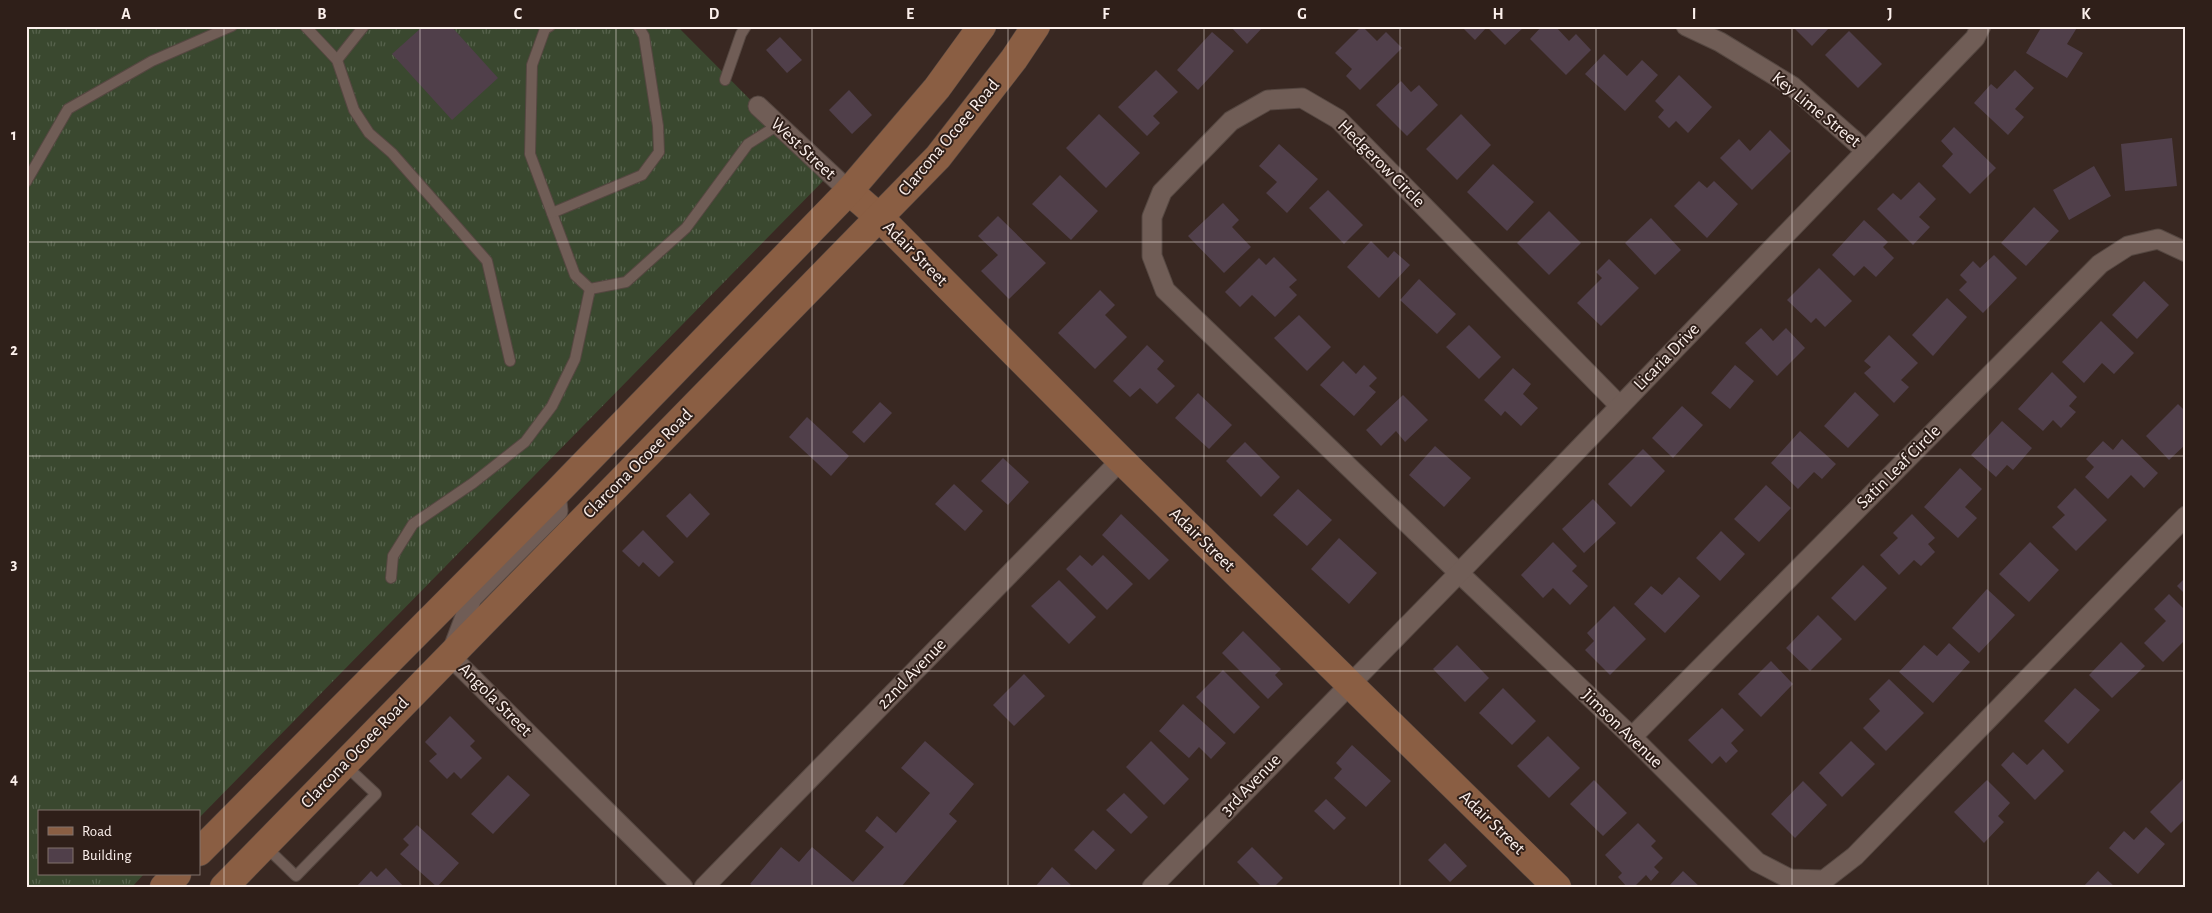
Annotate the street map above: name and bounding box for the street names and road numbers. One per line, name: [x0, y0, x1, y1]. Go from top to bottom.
street label: Key Lime Street: [1768, 69, 1864, 151]
street label: Clarcona Ocoee Road: [895, 76, 1003, 200]
street label: West Street: [767, 115, 839, 183]
street label: Hedgerow Circle: [1334, 117, 1428, 211]
street label: Adair Street: [879, 218, 951, 290]
street label: Licaria Drive: [1631, 320, 1703, 394]
street label: Clarcona Ocoee Road: [580, 406, 696, 522]
street label: Satin Leaf Circle: [1854, 422, 1944, 512]
street label: Adair Street: [1166, 505, 1238, 576]
street label: 22nd Avenue: [874, 635, 950, 713]
street label: Angola Street: [455, 660, 535, 740]
street label: Jimson Avenue: [1578, 686, 1666, 772]
street label: Clarcona Ocoee Road: [298, 694, 412, 812]
street label: 3rd Avenue: [1217, 751, 1285, 819]
street label: Adair Street: [1456, 788, 1528, 859]

